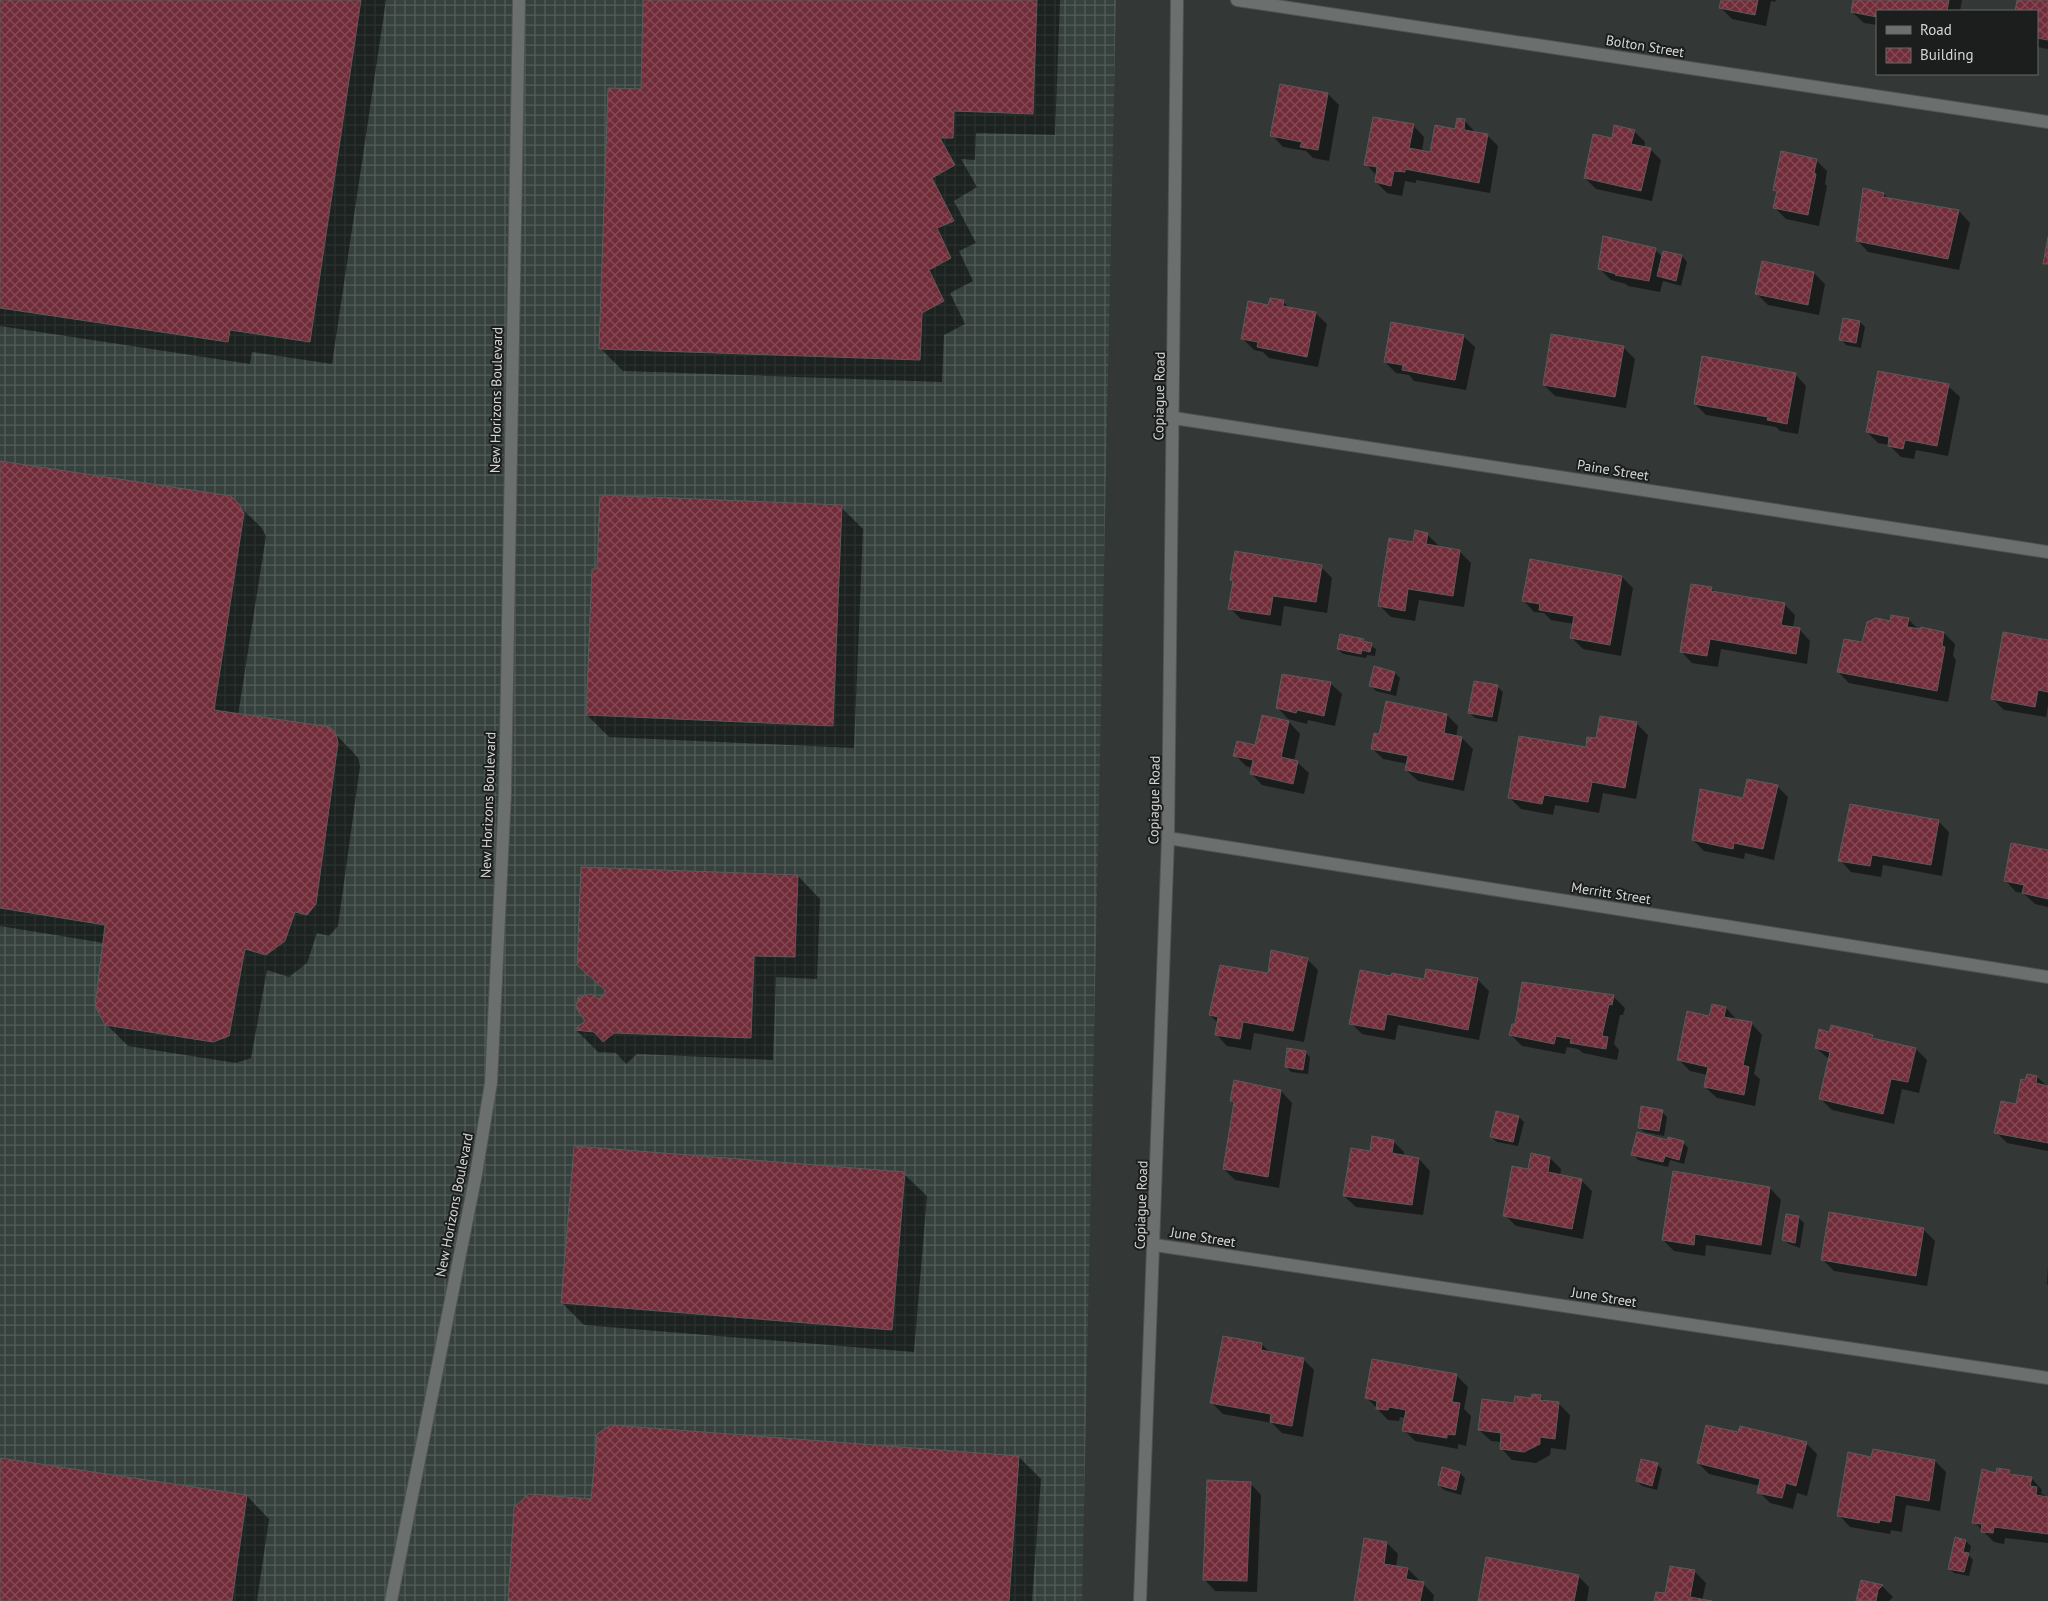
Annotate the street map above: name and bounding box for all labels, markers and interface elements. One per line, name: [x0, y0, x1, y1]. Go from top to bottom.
legend: [1876, 10, 2038, 75]
text: Road: [1920, 20, 1952, 39]
street label: Bolton Street: [1605, 31, 1686, 61]
text: Building: [1920, 45, 1974, 64]
street label: New Horizons Boulevard: [486, 327, 506, 473]
street label: Copiague Road: [1149, 351, 1169, 441]
street label: Paine Street: [1576, 455, 1650, 485]
street label: New Horizons Boulevard: [476, 732, 500, 878]
street label: Copiague Road: [1144, 755, 1164, 845]
street label: Merritt Street: [1570, 878, 1652, 908]
street label: New Horizons Boulevard: [431, 1131, 477, 1279]
street label: Copiague Road: [1130, 1160, 1152, 1250]
street label: June Street: [1168, 1223, 1237, 1251]
street label: June Street: [1569, 1283, 1638, 1311]

